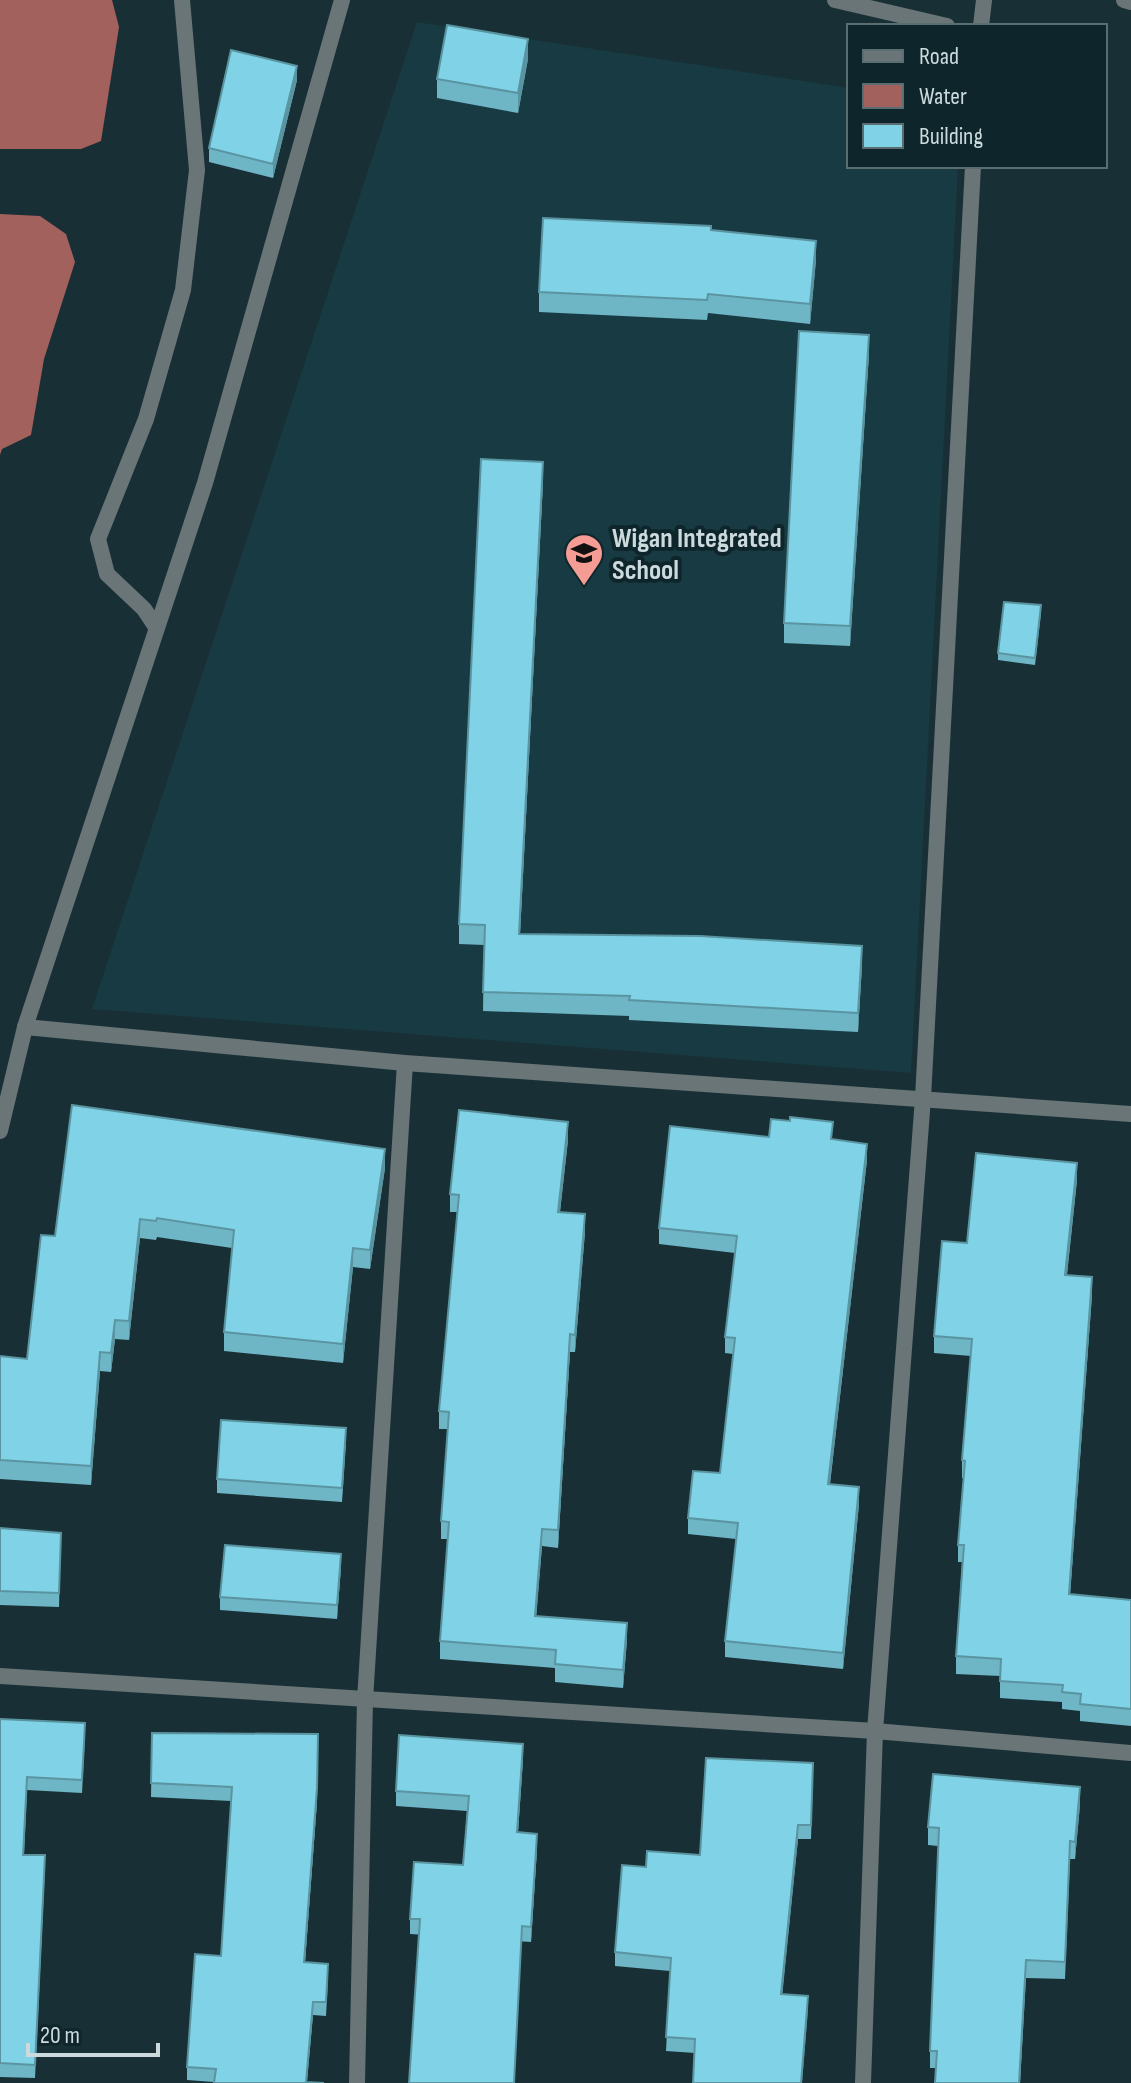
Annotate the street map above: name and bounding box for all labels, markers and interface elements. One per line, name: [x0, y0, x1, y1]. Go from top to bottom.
legend: [847, 24, 1107, 168]
text: Road: [919, 42, 959, 71]
text: Water: [919, 82, 967, 111]
text: Building: [919, 122, 983, 151]
place label: Wigan Integrated School: [612, 522, 782, 587]
school or university icon: Wigan Integrated School: [563, 532, 605, 587]
scale bar: [28, 2007, 158, 2057]
text: 20 m: [40, 2021, 80, 2050]

